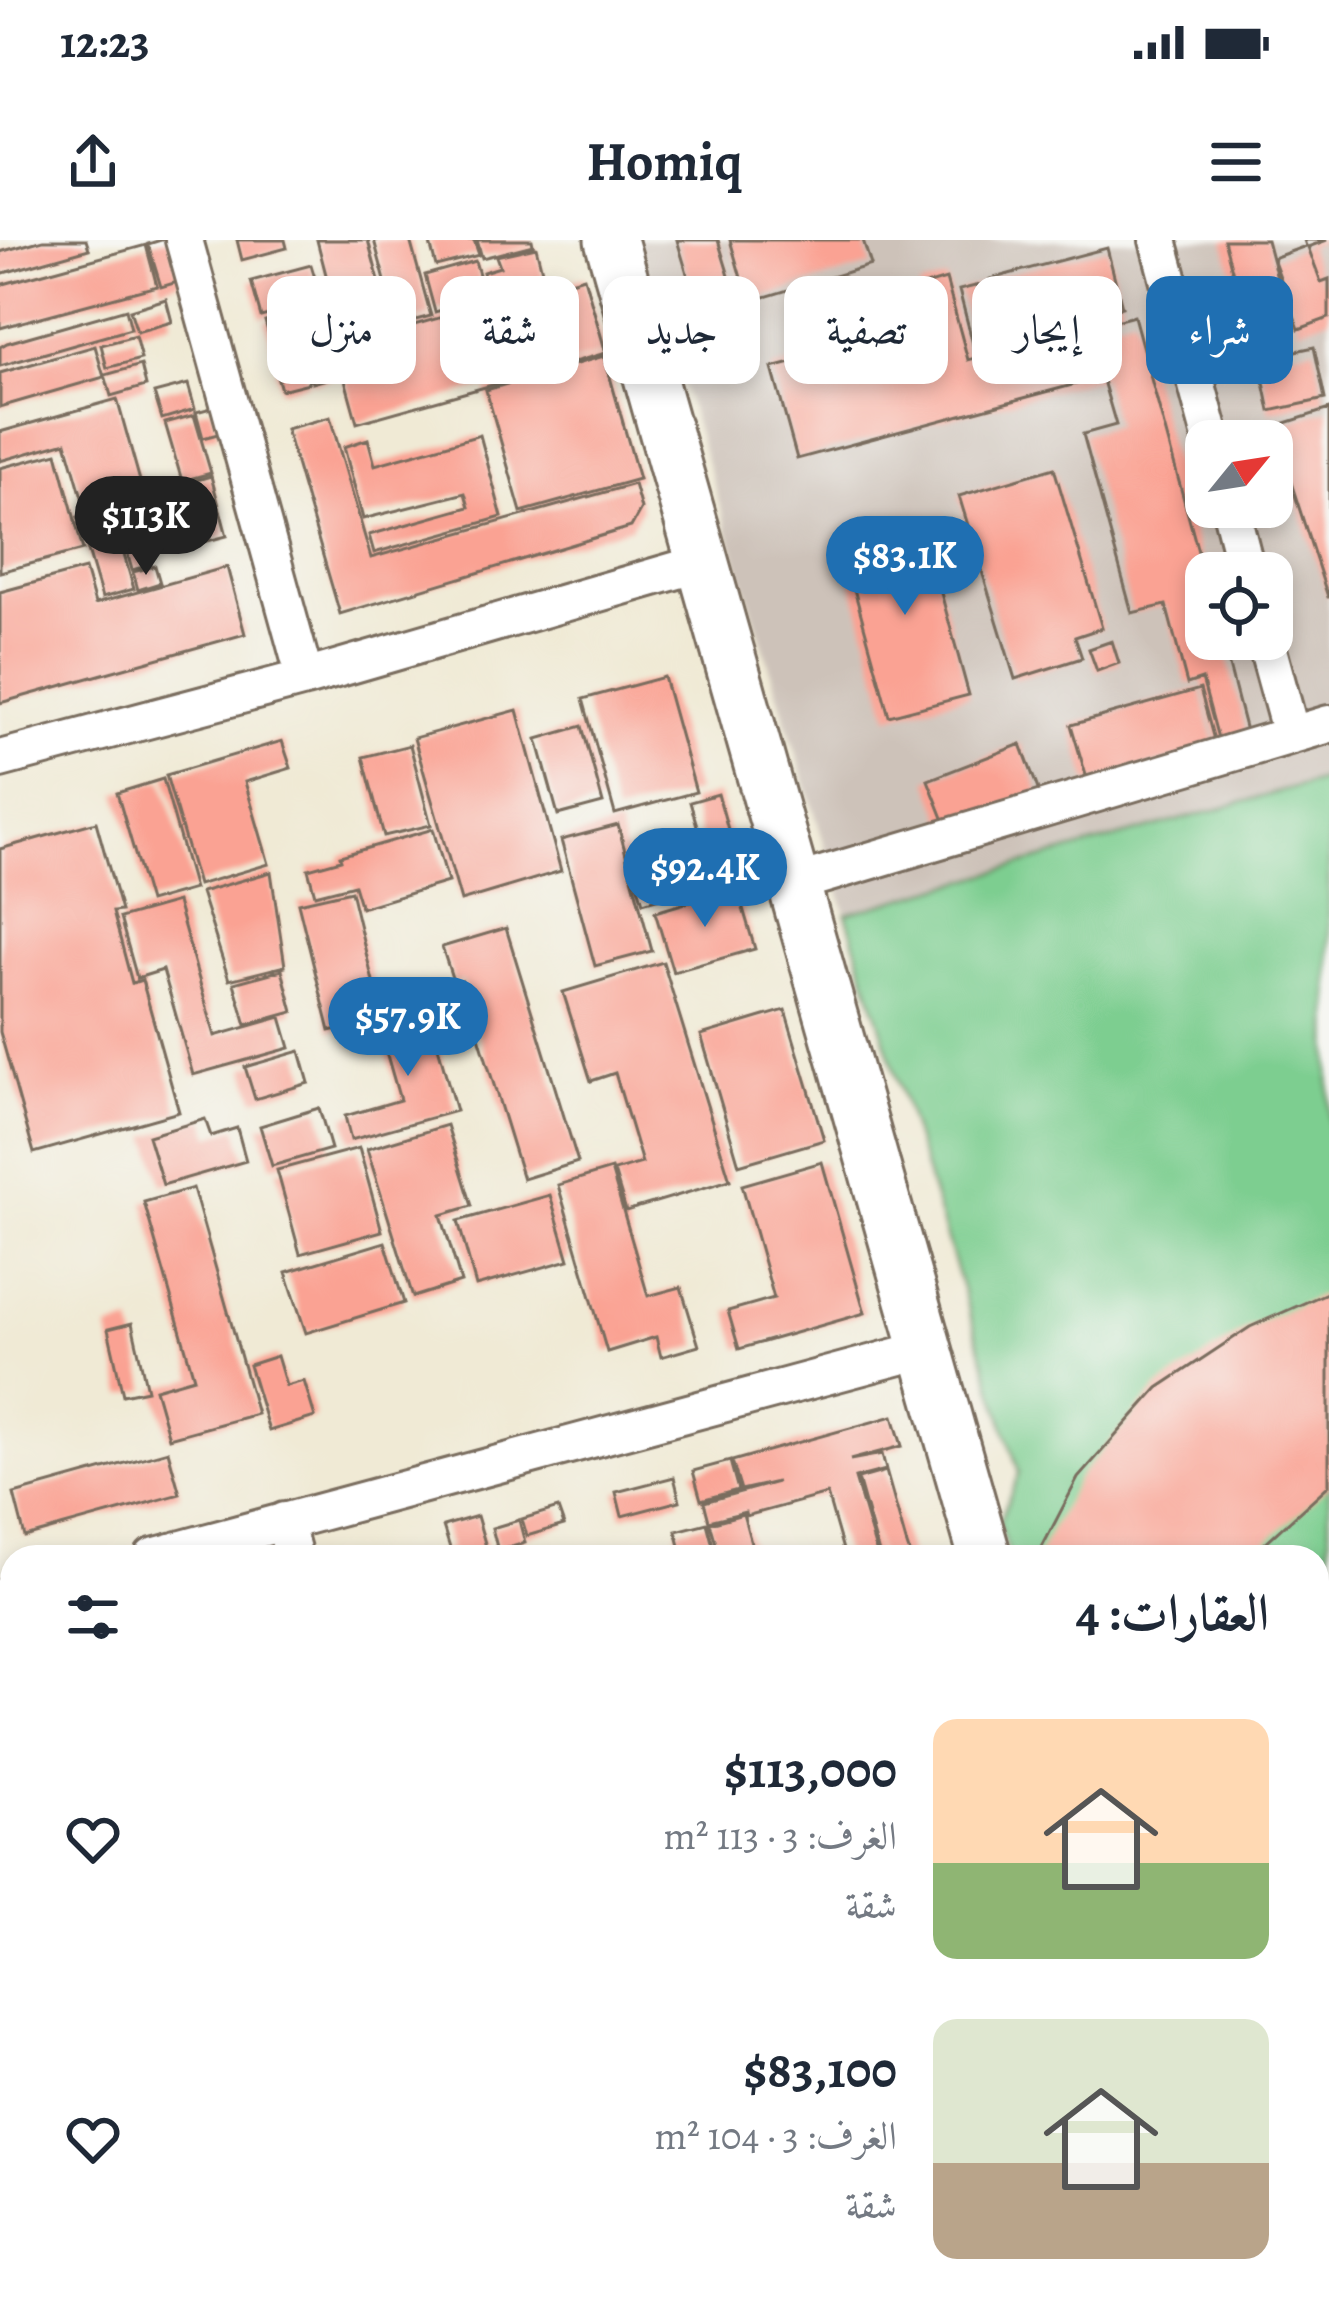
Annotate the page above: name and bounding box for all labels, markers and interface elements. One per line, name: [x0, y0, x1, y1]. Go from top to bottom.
text: 12:23: [60, 11, 150, 73]
text: Homiq: [586, 125, 743, 199]
icon: share: [60, 129, 126, 195]
icon: menu: [1203, 129, 1269, 195]
chip: منزل: [267, 276, 416, 384]
chip: شقة: [440, 276, 579, 384]
chip: جديد: [603, 276, 760, 384]
chip: تصفية: [784, 276, 948, 384]
chip: إيجار: [972, 276, 1122, 384]
chip: شراء: [1146, 276, 1293, 384]
north arrow: [1185, 420, 1293, 528]
map controls: [1185, 420, 1293, 660]
pin: $113K: [62, 476, 230, 578]
text: $113K: [102, 488, 190, 541]
pin: $83.1K: [807, 516, 1003, 618]
text: $83.1K: [853, 528, 957, 581]
button: locate: [1185, 552, 1293, 660]
pin: $92.4K: [607, 828, 803, 930]
text: $92.4K: [650, 840, 760, 893]
pin: $57.9K: [310, 977, 506, 1079]
text: $57.9K: [355, 989, 461, 1042]
text: العقارات: 4: [1076, 1578, 1269, 1648]
icon: filters: [60, 1584, 126, 1650]
text: $113,000: [724, 1735, 897, 1805]
icon: home: [1029, 1767, 1173, 1911]
icon: heart: [60, 1806, 126, 1872]
text: الغرف: 3 · 113 m²: [663, 1809, 897, 1862]
text: شقة: [845, 1878, 897, 1931]
text: $83,100: [744, 2035, 897, 2105]
icon: home: [1029, 2067, 1173, 2211]
icon: heart: [60, 2106, 126, 2172]
text: الغرف: 3 · 104 m²: [655, 2109, 897, 2162]
text: شقة: [845, 2178, 897, 2231]

